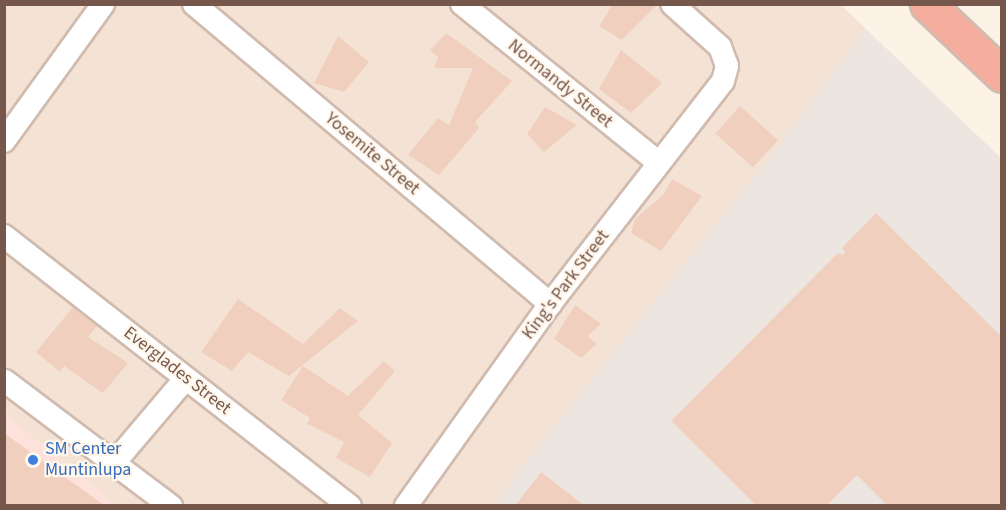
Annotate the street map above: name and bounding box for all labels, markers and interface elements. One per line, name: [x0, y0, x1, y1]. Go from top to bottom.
street label: Normandy Street: [503, 35, 617, 133]
street label: Yosemite Street: [320, 108, 424, 200]
street label: King's Park Street: [518, 226, 614, 344]
street label: Everglades Street: [119, 322, 235, 420]
place label: SM Center Muntinlupa: [45, 439, 131, 482]
marker: SM Center Muntinlupa: [26, 453, 40, 467]

